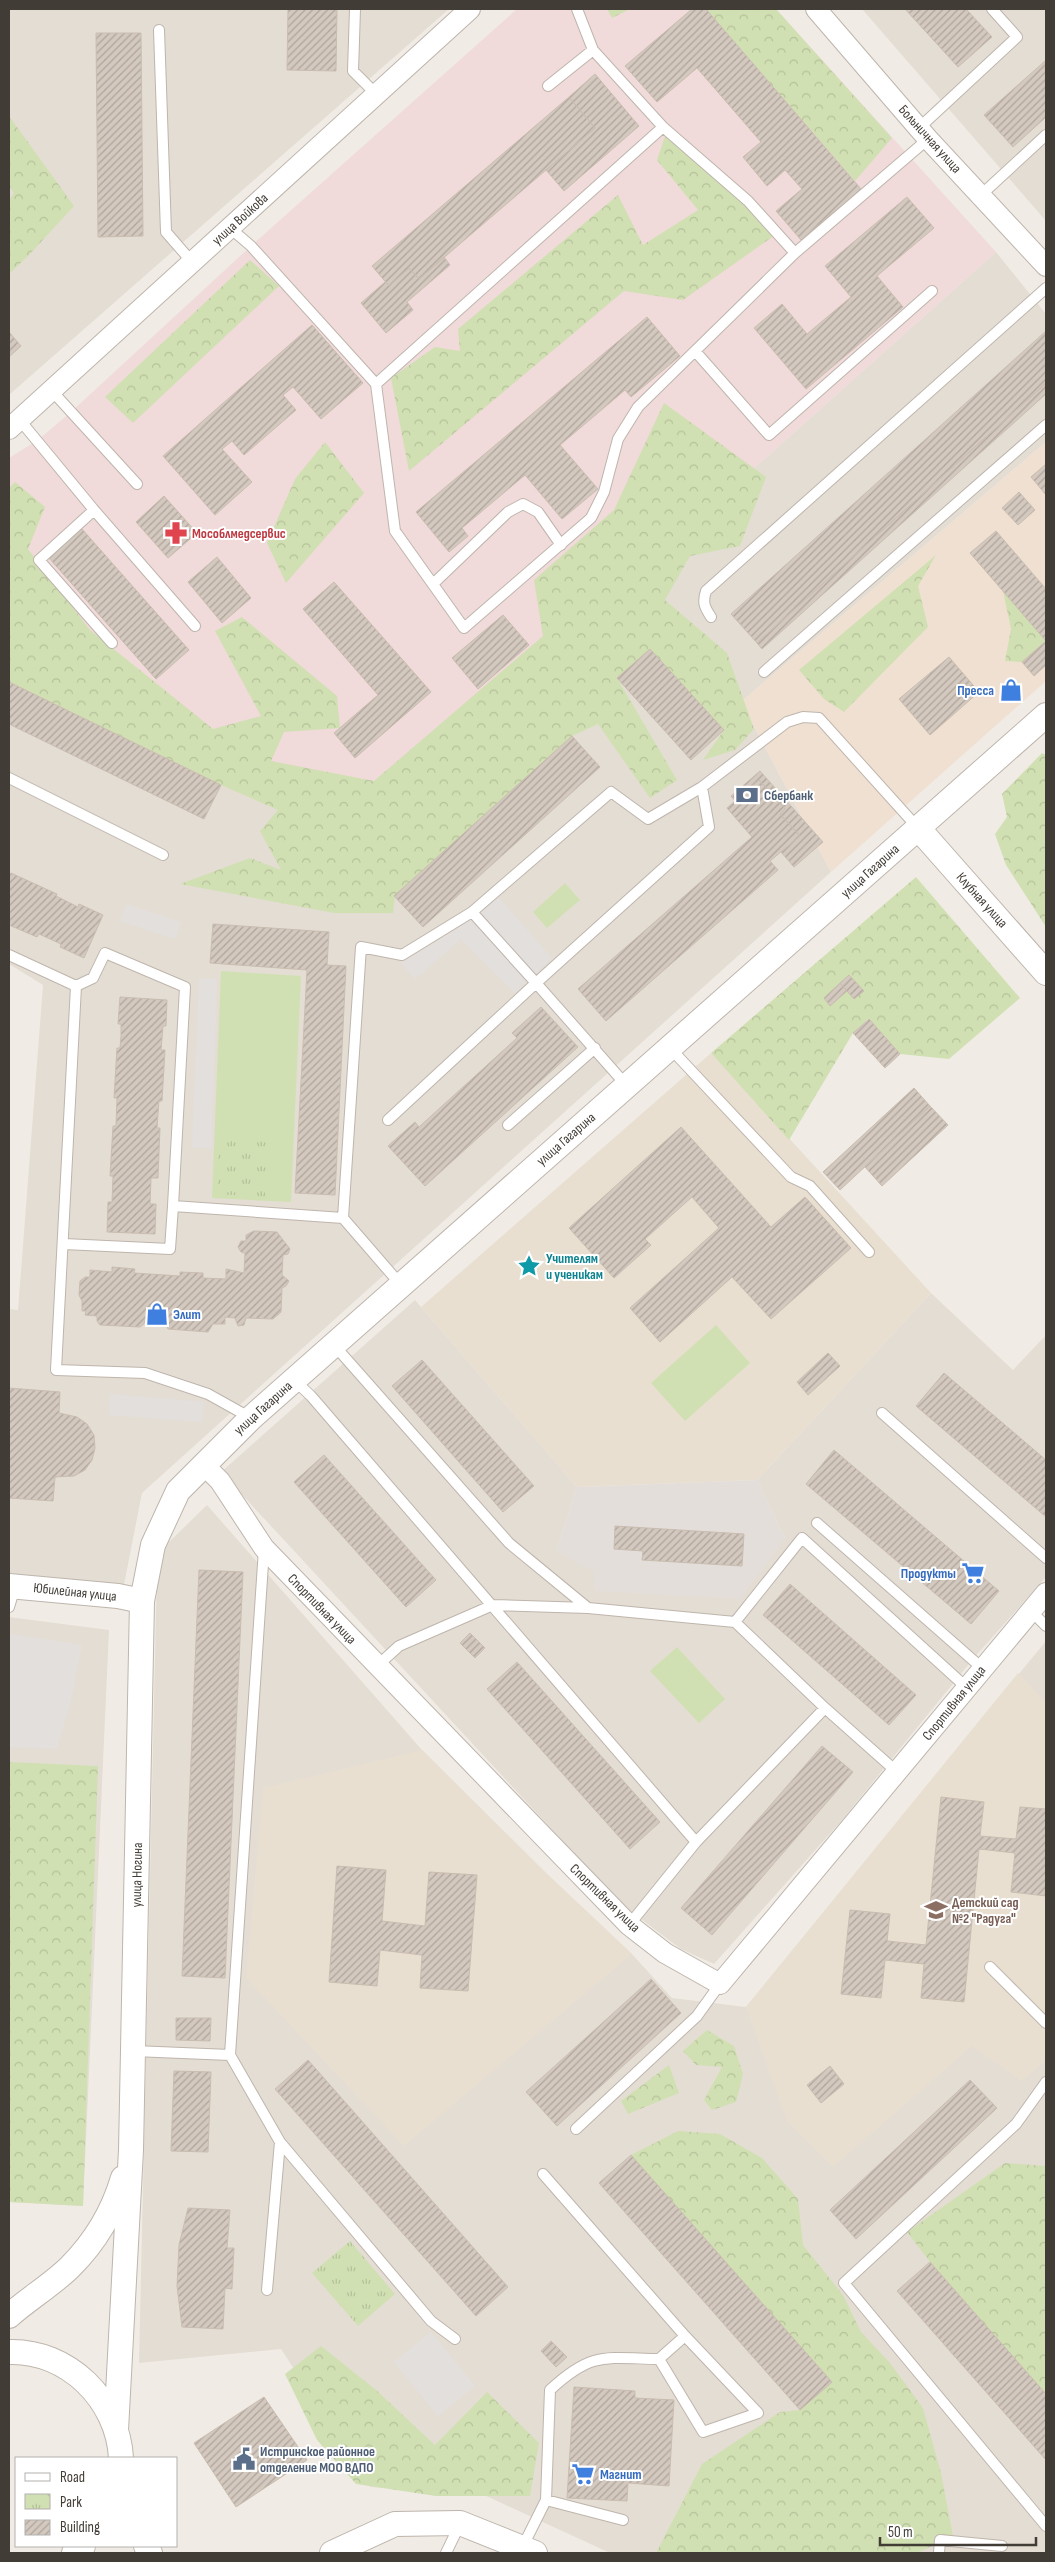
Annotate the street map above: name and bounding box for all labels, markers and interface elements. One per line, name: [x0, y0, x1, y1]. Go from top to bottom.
street label: Больничная улица: [895, 101, 965, 177]
street label: улица Войкова: [208, 189, 272, 249]
pharmacy icon: Мособлмедсервис: [163, 520, 189, 546]
place label: Мособлмедсервис: [192, 525, 286, 542]
shop icon: Пресса: [998, 677, 1024, 703]
place label: Пресса: [957, 682, 994, 699]
bank icon: Сбербанк: [734, 782, 760, 808]
place label: Сбербанк: [764, 787, 813, 804]
street label: улица Гагарина: [837, 840, 903, 902]
street label: Клубная улица: [953, 869, 1011, 931]
street label: улица Гагарина: [533, 1109, 599, 1169]
place label: Учителям и ученикам: [546, 1250, 603, 1283]
place icon: Учителям и ученикам: [516, 1253, 542, 1279]
shop icon: Элит: [144, 1301, 170, 1327]
place label: Элит: [173, 1306, 201, 1323]
street label: улица Гагарина: [230, 1377, 296, 1439]
supermarket icon: Продукты: [960, 1560, 986, 1586]
place label: Продукты: [901, 1565, 956, 1582]
street label: Спортивная улица: [284, 1570, 360, 1648]
street label: Юбилейная улица: [32, 1579, 118, 1605]
street label: Спортивная улица: [919, 1662, 989, 1744]
street label: улица Ногина: [128, 1842, 146, 1908]
street label: Спортивная улица: [566, 1860, 644, 1936]
place label: Детский сад №2 "Радуга": [952, 1894, 1018, 1927]
school or university icon: Детский сад №2 "Радуга": [923, 1897, 949, 1923]
place label: Истринское районное отделение МОО ВДПО: [260, 2443, 375, 2476]
public building icon: Истринское районное отделение МОО ВДПО: [231, 2446, 257, 2472]
legend: [15, 2457, 178, 2547]
supermarket icon: Магнит: [570, 2461, 596, 2487]
place label: Магнит: [600, 2466, 642, 2483]
text: Road: [60, 2468, 85, 2487]
text: Park: [60, 2493, 82, 2512]
scale bar: [880, 2514, 1036, 2546]
text: Building: [60, 2518, 100, 2537]
text: 50 m: [888, 2523, 913, 2542]

